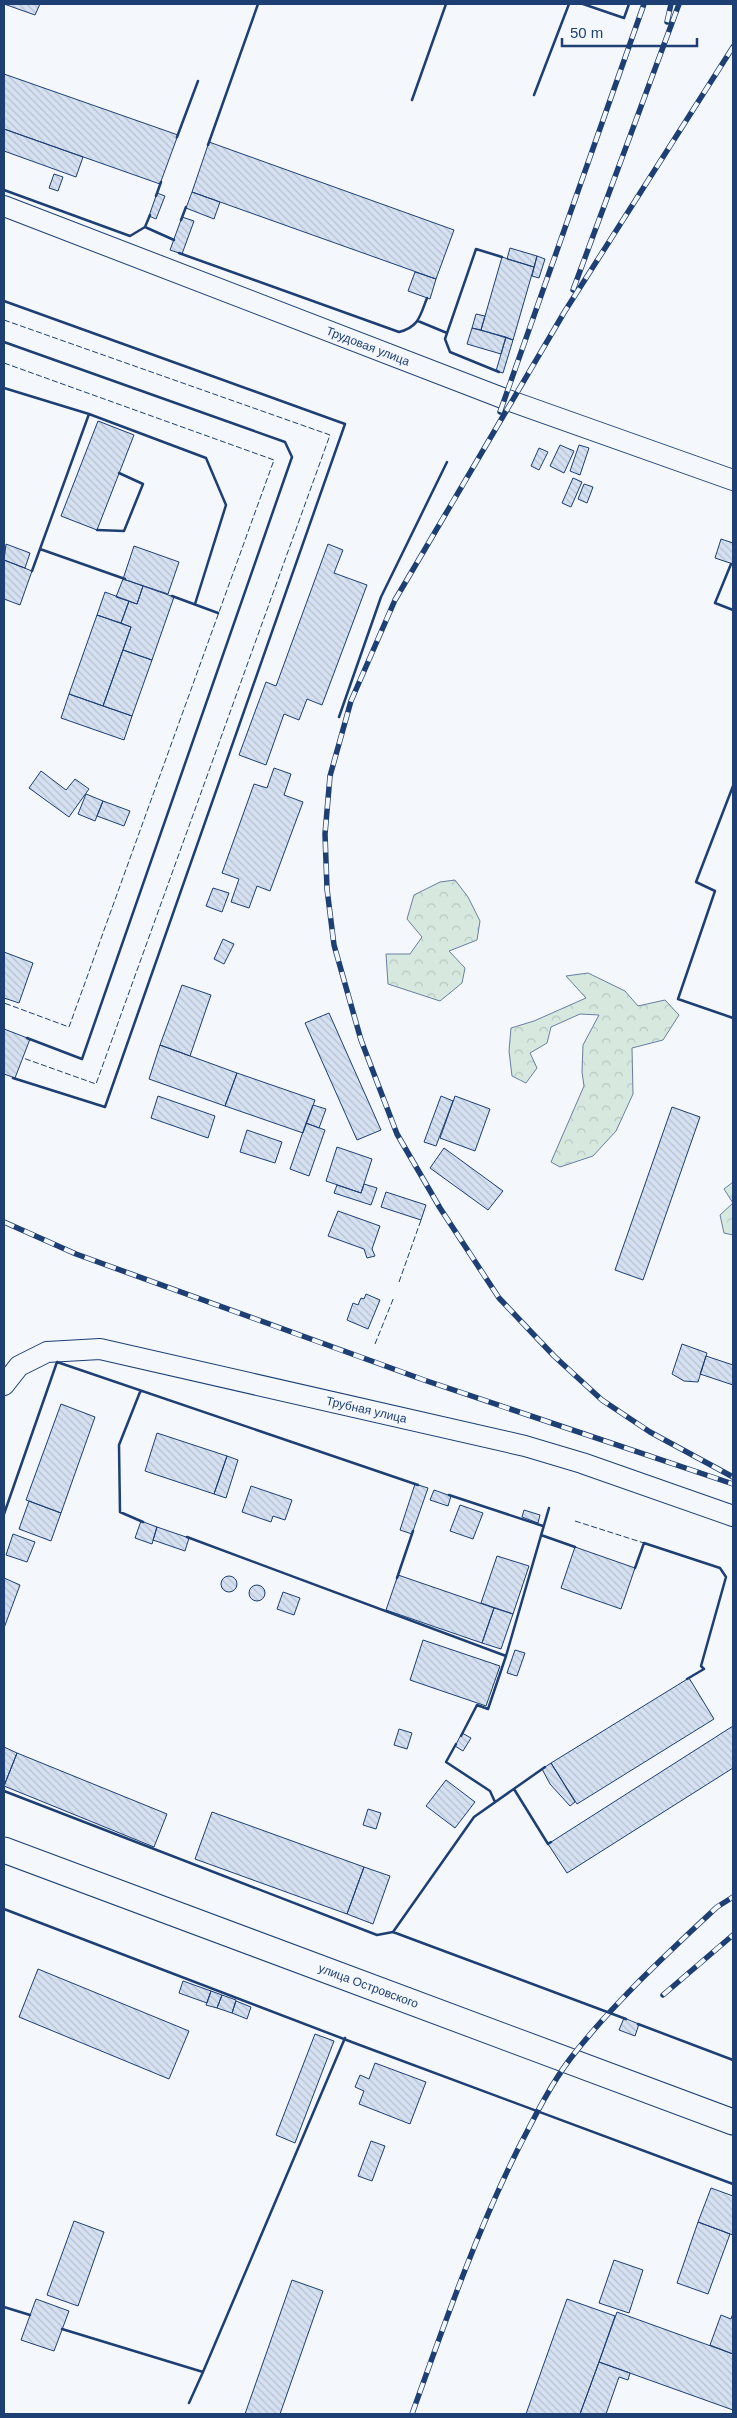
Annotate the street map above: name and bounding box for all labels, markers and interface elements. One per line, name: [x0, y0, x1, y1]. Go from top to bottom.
scale bar: [562, 15, 697, 47]
text: 50 m: [570, 24, 603, 41]
street label: Трудовая улица: [324, 324, 412, 369]
street label: Трубная улица: [325, 1394, 409, 1426]
street label: улица Островского: [316, 1961, 421, 2011]

